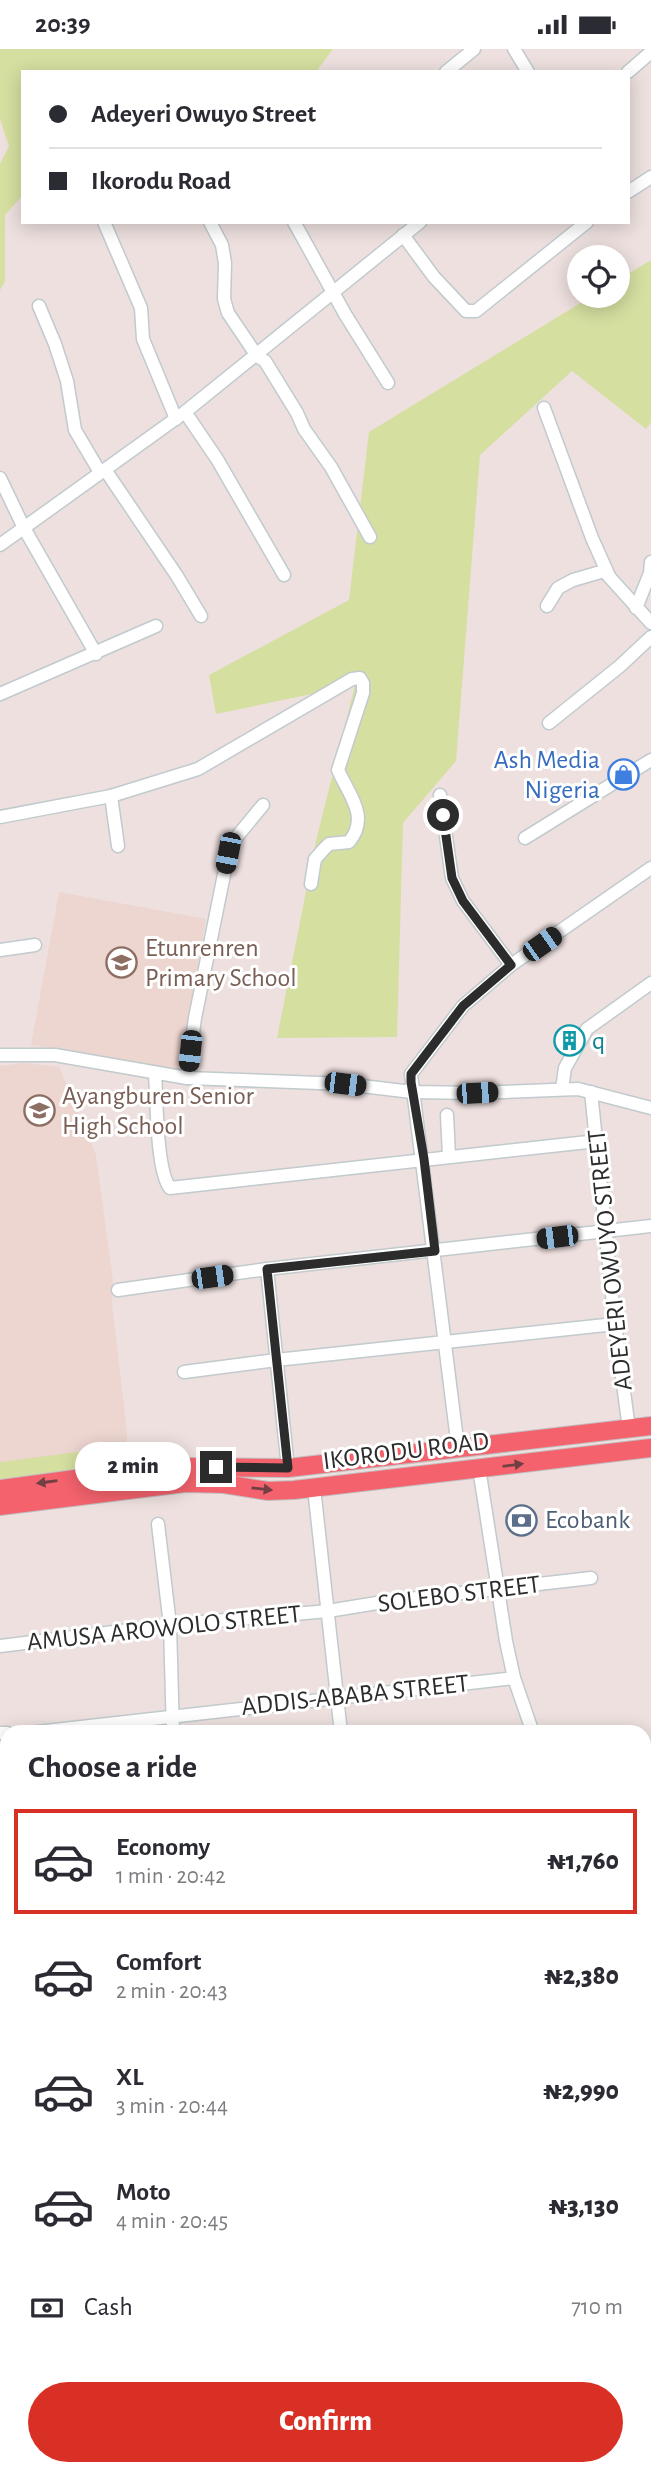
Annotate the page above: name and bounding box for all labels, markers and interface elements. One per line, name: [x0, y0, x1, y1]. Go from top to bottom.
text: 20:39: [35, 11, 91, 37]
text: Adeyeri Owuyo Street: [91, 101, 316, 127]
text: Ikorodu Road: [91, 168, 231, 194]
map controls: [567, 245, 630, 308]
button: locate: [567, 245, 630, 308]
place label: Ash Media Nigeria: [494, 747, 600, 803]
shop icon: Ash Media Nigeria: [606, 758, 640, 792]
route start: [427, 799, 459, 831]
car: [214, 830, 243, 876]
car: [519, 923, 566, 965]
place label: Etunrenren Primary School: [145, 935, 297, 991]
school or university icon: Etunrenren Primary School: [105, 946, 139, 980]
building icon: q: [552, 1024, 586, 1058]
place label: q: [592, 1028, 605, 1054]
car: [178, 1029, 203, 1073]
car: [323, 1071, 368, 1097]
car: [456, 1081, 499, 1105]
place label: Ayangburen Senior High School: [62, 1083, 254, 1139]
school or university icon: Ayangburen Senior High School: [22, 1094, 56, 1128]
street label: ADEYERI OWUYO STREET: [583, 1128, 637, 1392]
car: [535, 1224, 580, 1250]
car: [190, 1264, 235, 1290]
street label: IKORODU ROAD: [321, 1428, 491, 1474]
callout: 2 min: [76, 1443, 192, 1491]
route end: [200, 1451, 232, 1483]
text: 2 min: [107, 1455, 159, 1478]
one-way arrow: [502, 1459, 524, 1470]
one-way arrow: [36, 1477, 58, 1488]
one-way arrow: [252, 1484, 274, 1495]
bank icon: Ecobank: [505, 1503, 539, 1537]
place label: Ecobank: [545, 1507, 630, 1533]
street label: SOLEBO STREET: [376, 1571, 542, 1617]
street label: AMUSA AROWOLO STREET: [26, 1601, 303, 1655]
street label: ADDIS-ABABA STREET: [240, 1670, 470, 1720]
text: Choose a ride: [28, 1751, 197, 1783]
icon: car: [32, 1830, 95, 1893]
text: Economy: [116, 1834, 210, 1860]
text: ₦1,760: [547, 1848, 619, 1874]
text: 1 min · 20:42: [116, 1865, 226, 1888]
icon: car: [32, 1945, 95, 2008]
text: Comfort: [116, 1949, 201, 1975]
text: ₦2,380: [544, 1963, 619, 1989]
text: 2 min · 20:43: [116, 1980, 227, 2003]
icon: car: [32, 2060, 95, 2123]
text: XL: [116, 2064, 143, 2090]
text: ₦2,990: [543, 2078, 619, 2104]
text: 3 min · 20:44: [116, 2095, 228, 2118]
icon: car: [32, 2175, 95, 2238]
text: Moto: [116, 2179, 171, 2205]
text: ₦3,130: [549, 2193, 619, 2219]
text: 4 min · 20:45: [116, 2210, 228, 2233]
icon: cash: [28, 2289, 66, 2327]
text: Cash: [84, 2294, 133, 2320]
text: 710 m: [571, 2296, 623, 2319]
button: Confirm: [28, 2382, 623, 2462]

